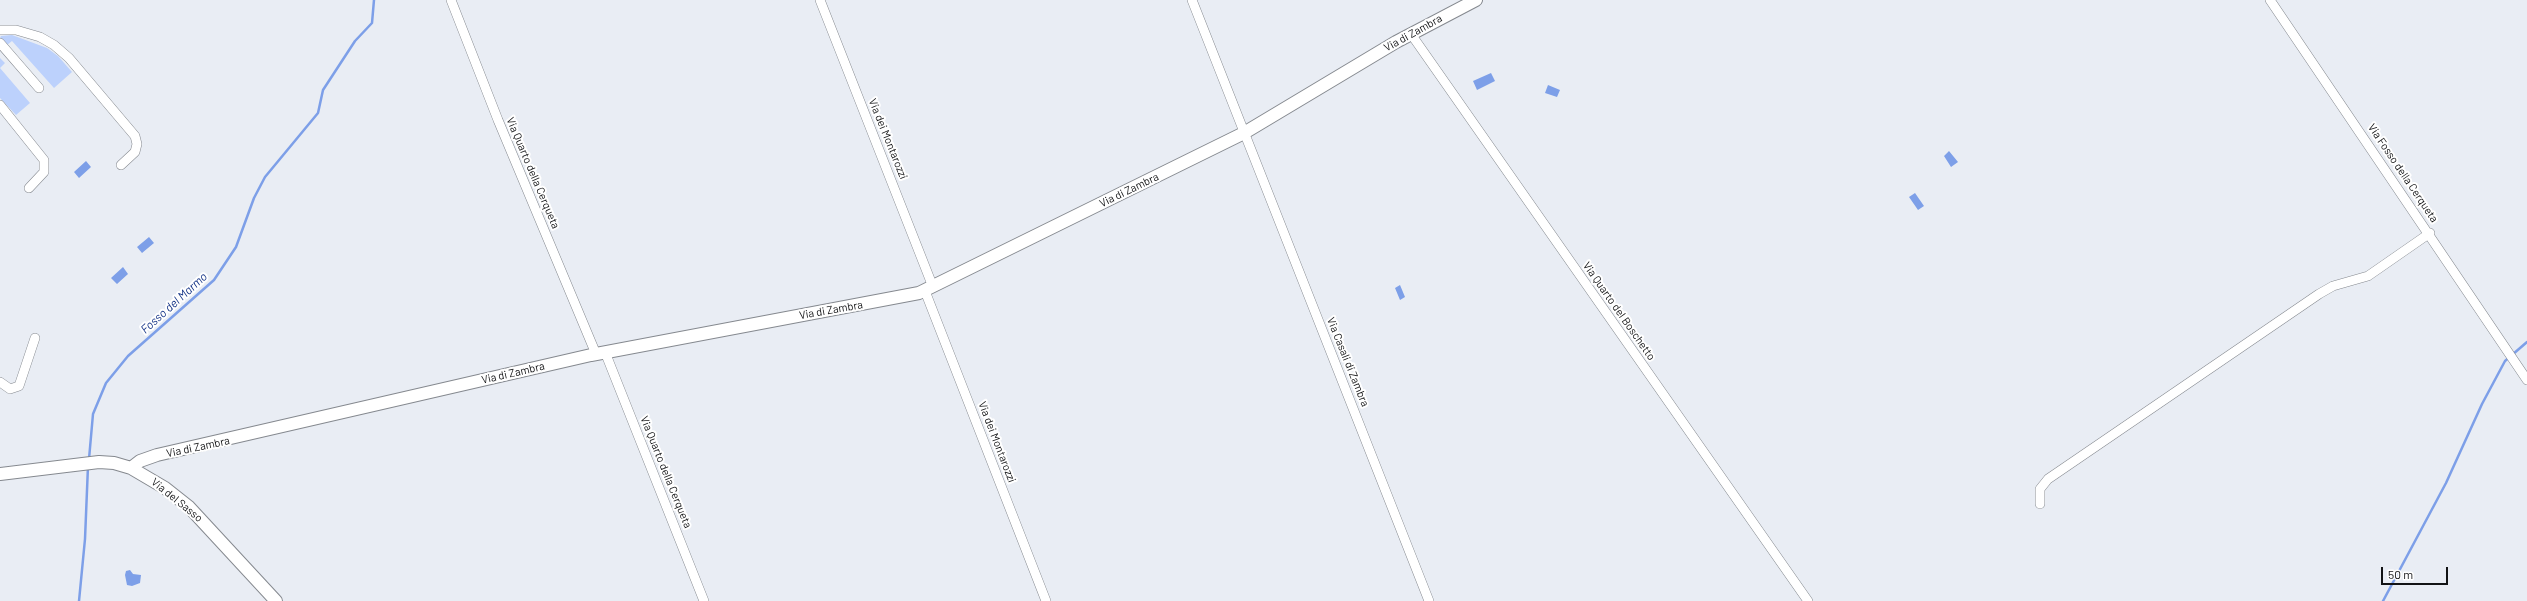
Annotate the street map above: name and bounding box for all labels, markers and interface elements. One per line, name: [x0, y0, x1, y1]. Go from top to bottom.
street label: Via di Zambra: [1382, 12, 1444, 54]
street label: Via dei Montarozzi: [866, 97, 910, 181]
street label: Via Quarto della Cerqueta: [504, 115, 562, 231]
street label: Via Fosso della Cerqueta: [2365, 121, 2441, 225]
street label: Via di Zambra: [1097, 170, 1161, 210]
street label: Via Quarto del Boschetto: [1580, 259, 1658, 363]
water label: Fosso del Marmo: [138, 269, 210, 337]
street label: Via di Zambra: [798, 298, 864, 322]
street label: Via Casali di Zambra: [1324, 315, 1372, 409]
street label: Via di Zambra: [480, 359, 546, 387]
street label: Via dei Montarozzi: [975, 400, 1019, 484]
street label: Via Quarto della Cerqueta: [637, 414, 695, 530]
street label: Via di Zambra: [165, 434, 231, 460]
street label: Via del Sasso: [149, 475, 205, 525]
scale bar: [2383, 559, 2450, 585]
text: 50 m: [2388, 567, 2413, 581]

